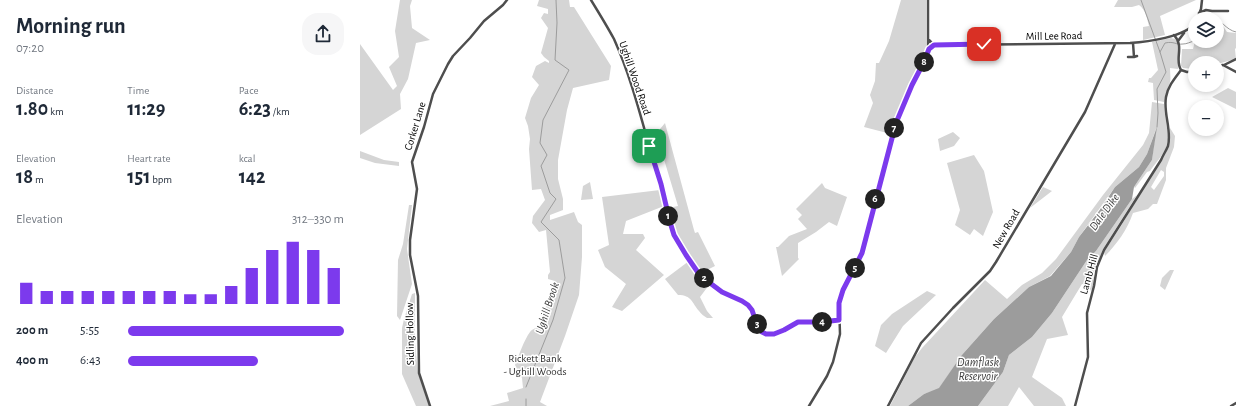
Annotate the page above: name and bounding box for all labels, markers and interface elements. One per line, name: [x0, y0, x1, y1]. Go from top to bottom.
map controls: [1188, 12, 1224, 136]
button: layers: [1188, 12, 1224, 48]
button: share: [302, 13, 344, 55]
text: Morning run: [16, 15, 126, 37]
pin: [967, 27, 1001, 61]
street label: Mill Lee Road: [1025, 30, 1083, 42]
icon: check: [973, 33, 995, 55]
street label: Ughill Wood Road: [617, 40, 653, 117]
text: 07:20: [16, 42, 44, 55]
pin: 8: [914, 52, 934, 72]
text: 8: [921, 56, 927, 67]
button: +: [1188, 56, 1224, 92]
text: Distance: [16, 85, 53, 96]
text: Time: [127, 85, 149, 96]
text: Pace: [239, 85, 258, 96]
text: 1.80: [16, 99, 48, 119]
text: 11:29: [127, 99, 165, 119]
text: 6:23: [239, 99, 271, 119]
button: −: [1188, 100, 1224, 136]
street label: Corker Lane: [402, 101, 428, 151]
text: km: [48, 106, 64, 117]
text: /km: [271, 106, 290, 117]
pin: 7: [884, 118, 904, 138]
text: 7: [892, 122, 896, 133]
pin: [632, 129, 666, 163]
icon: arrive: [638, 135, 660, 157]
text: Elevation: [16, 153, 56, 164]
text: Heart rate: [127, 153, 171, 164]
text: kcal: [239, 153, 255, 164]
text: 18: [16, 167, 33, 187]
text: 151: [127, 167, 150, 187]
text: 142: [239, 167, 265, 187]
text: m: [33, 174, 44, 185]
text: bpm: [150, 174, 172, 185]
pin: 6: [865, 189, 885, 209]
water label: Dale Dike: [1087, 191, 1121, 233]
text: 6: [872, 193, 878, 204]
pin: 1: [658, 206, 678, 226]
street label: New Road: [990, 207, 1022, 251]
text: 1: [666, 210, 670, 221]
text: Elevation: [16, 213, 63, 226]
text: 312–330 m: [292, 213, 344, 226]
street label: Lamb Hill: [1078, 253, 1100, 295]
pin: 5: [845, 258, 865, 278]
text: 5: [853, 262, 857, 273]
pin: 2: [694, 268, 714, 288]
text: 2: [701, 272, 707, 283]
water label: Ughill Brook: [533, 280, 561, 335]
street label: Sidling Hollow: [404, 302, 416, 365]
pin: 4: [812, 312, 832, 332]
pin: 3: [747, 314, 767, 334]
text: 4: [819, 316, 825, 327]
text: 3: [755, 318, 759, 329]
text: 200 m: [16, 324, 48, 337]
text: 5:55: [80, 324, 99, 337]
park label: Rickett Bank - Ughill Woods: [504, 353, 566, 377]
text: 400 m: [16, 354, 49, 367]
text: 6:43: [80, 354, 101, 367]
water label: Damflask Reservoir: [957, 356, 1000, 382]

